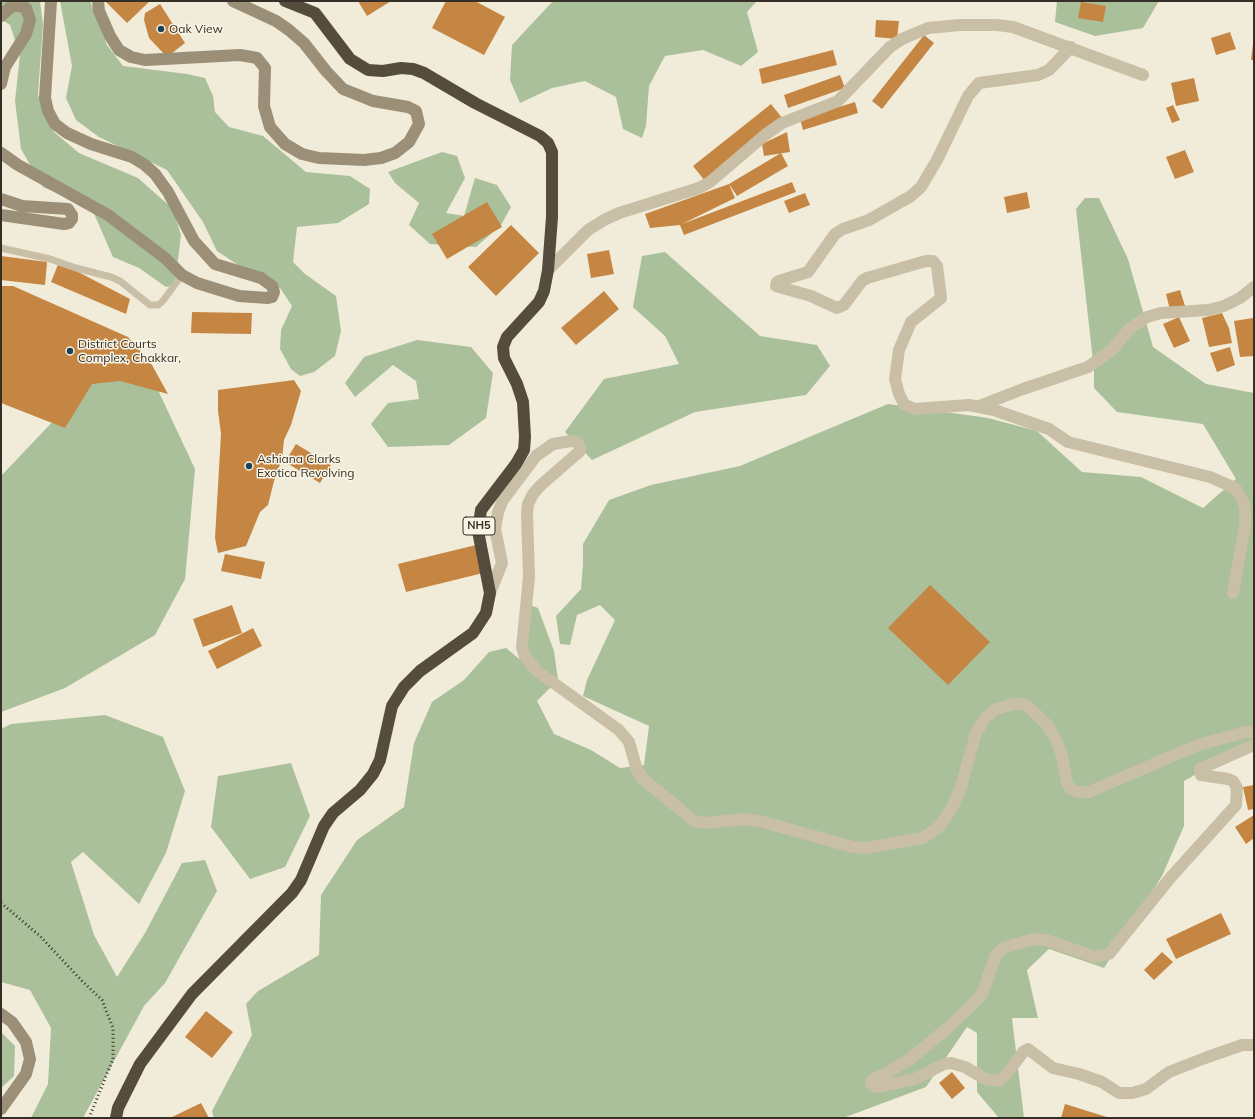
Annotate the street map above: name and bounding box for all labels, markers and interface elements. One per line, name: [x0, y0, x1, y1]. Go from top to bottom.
place label: Oak View: [169, 22, 223, 36]
marker: Oak View: [156, 24, 166, 34]
place label: District Courts Complex, Chakkar,: [78, 337, 181, 365]
marker: District Courts Complex, Chakkar,: [65, 346, 75, 356]
place label: Ashiana Clarks Exotica Revolving: [257, 452, 355, 480]
marker: Ashiana Clarks Exotica Revolving: [244, 461, 254, 471]
road number: NH5: [463, 517, 495, 535]

